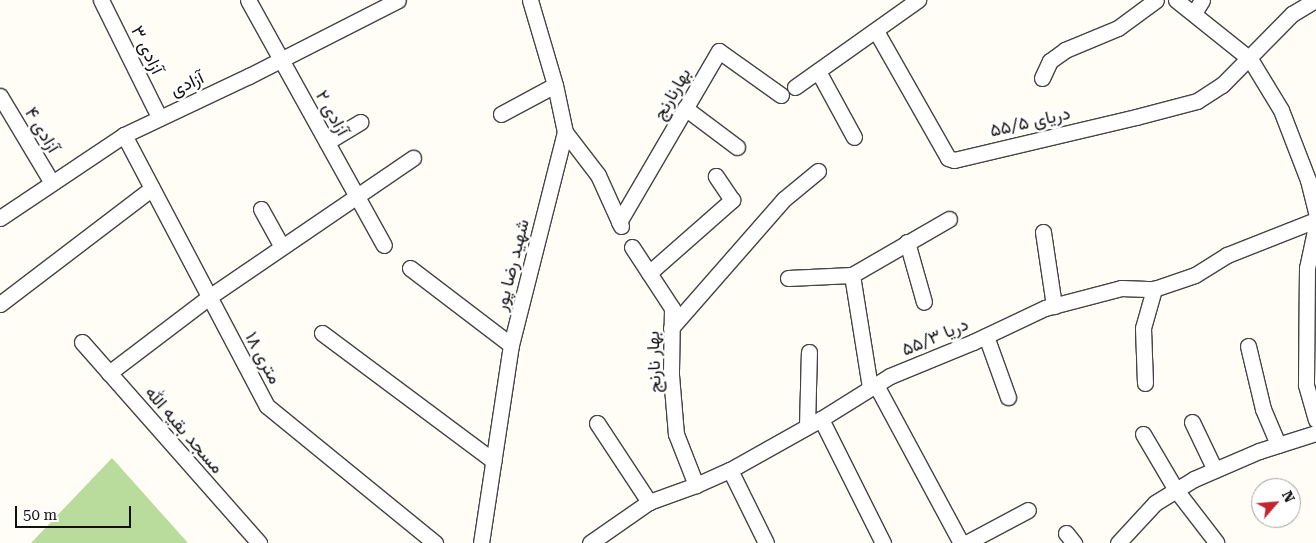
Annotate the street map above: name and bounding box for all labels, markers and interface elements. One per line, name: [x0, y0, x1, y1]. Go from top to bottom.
street label: آزادی ۳: [126, 22, 168, 78]
street label: بهارنارنج: [649, 64, 695, 124]
street label: آزادی: [167, 67, 207, 101]
street label: آزادی ۲: [311, 87, 353, 139]
street label: دریای ۵۵/۵: [988, 102, 1072, 142]
street label: آزادی ۴: [20, 103, 64, 157]
street label: شهید رضا پور: [490, 217, 534, 313]
street label: دریا ۵۵/۳: [898, 313, 972, 361]
street label: ۱۸ متری: [240, 328, 286, 388]
street label: بهار نارنج: [642, 331, 666, 393]
street label: مسجد بقیه الله: [140, 382, 228, 478]
north arrow: [1251, 478, 1301, 528]
text: N: [1279, 488, 1298, 505]
scale bar: [18, 496, 134, 528]
text: 50 m: [23, 506, 57, 524]

